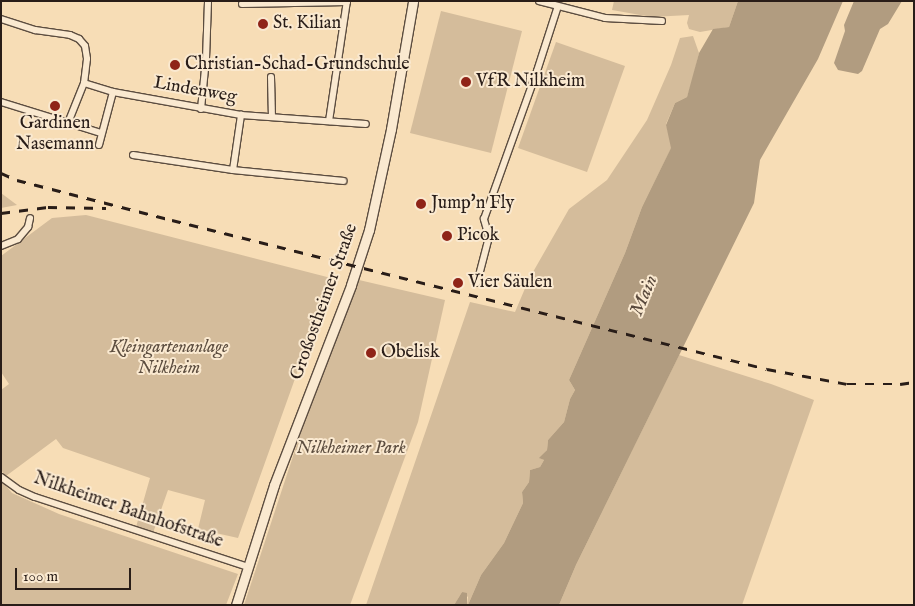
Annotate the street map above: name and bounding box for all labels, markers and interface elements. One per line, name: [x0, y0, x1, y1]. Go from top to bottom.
place label: St. Kilian: [273, 13, 341, 35]
marker: St. Kilian: [257, 18, 269, 30]
place label: Christian-Schad-Grundschule: [185, 54, 410, 76]
marker: Christian-Schad-Grundschule: [169, 59, 181, 71]
place label: VfR Nilkheim: [476, 71, 585, 93]
street label: Lindenweg: [152, 73, 238, 109]
marker: VfR Nilkheim: [460, 76, 472, 88]
marker: Gardinen Nasemann: [49, 100, 61, 112]
place label: Gardinen Nasemann: [16, 114, 94, 156]
place label: Jump'n Fly: [431, 193, 514, 215]
marker: Jump'n Fly: [415, 198, 427, 210]
street label: Großostheimer Straße: [287, 221, 363, 383]
place label: Picok: [457, 225, 499, 247]
marker: Picok: [441, 230, 453, 242]
place label: Vier Säulen: [468, 272, 552, 294]
water label: Main: [626, 272, 664, 320]
marker: Vier Säulen: [452, 277, 464, 289]
park label: Kleingartenanlage Nilkheim: [110, 338, 228, 380]
place label: Obelisk: [381, 342, 440, 364]
marker: Obelisk: [365, 347, 377, 359]
park label: Nilkheimer Park: [296, 438, 406, 460]
street label: Nilkheimer Bahnhofstraße: [30, 468, 226, 554]
scale bar: [18, 558, 134, 590]
text: 100 m: [23, 567, 58, 586]

